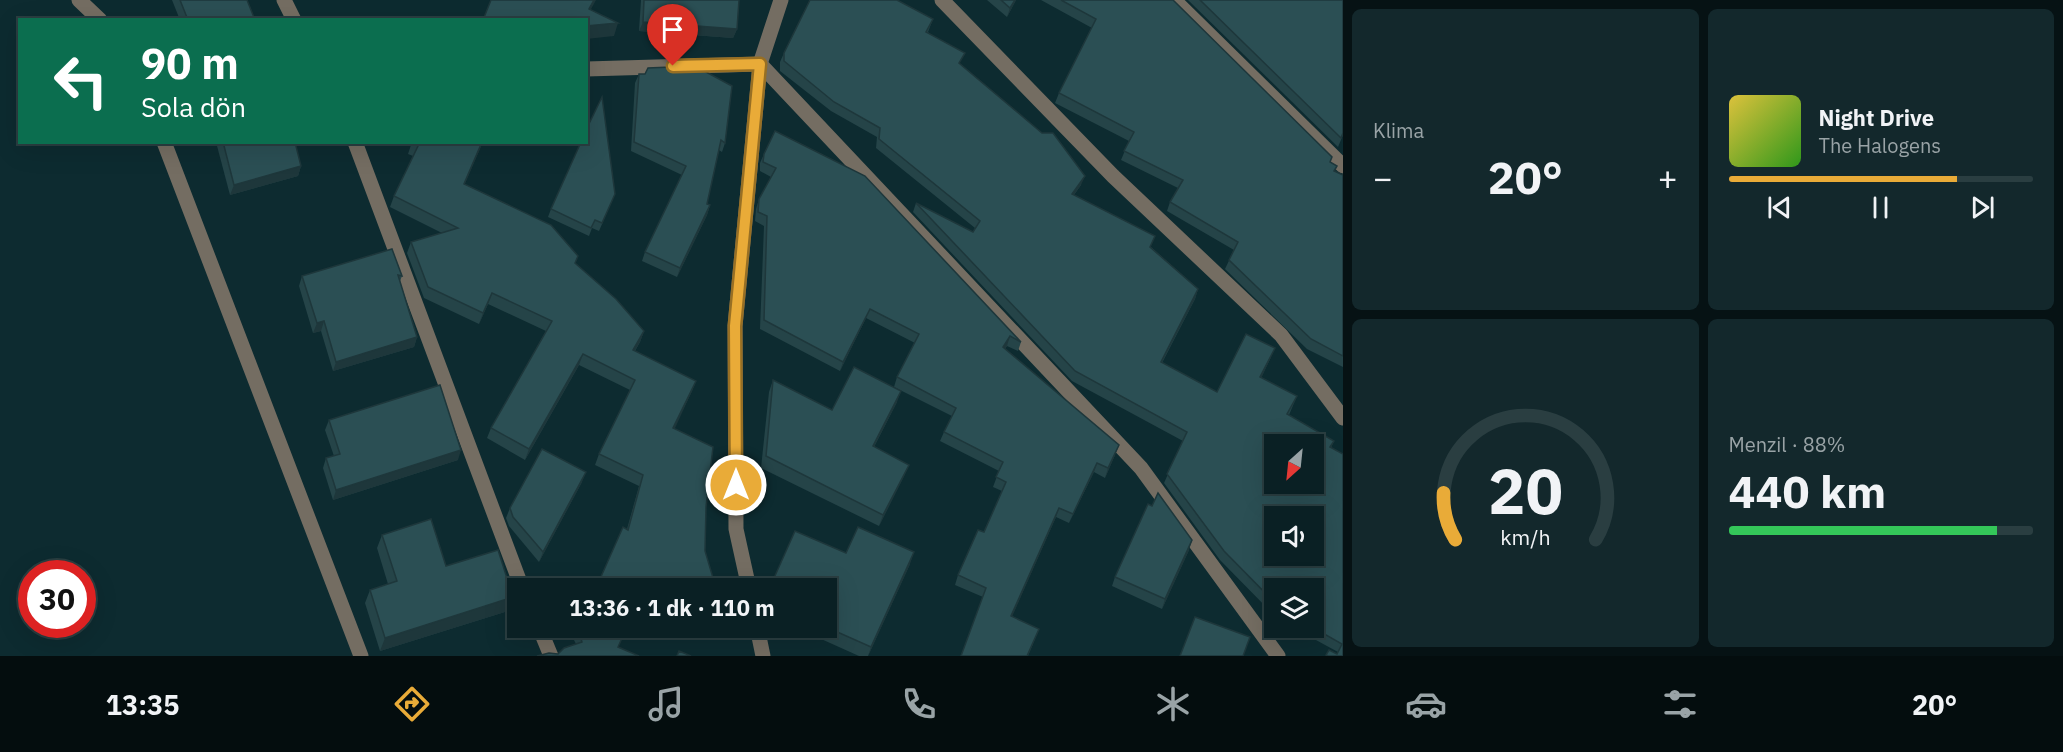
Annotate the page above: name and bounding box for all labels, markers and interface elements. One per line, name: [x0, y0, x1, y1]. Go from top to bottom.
pin: [647, 4, 698, 66]
icon: arrive: [656, 13, 689, 46]
text: 90 m: [141, 36, 239, 91]
icon: left: [42, 42, 120, 120]
text: Sola dön: [141, 89, 246, 124]
text: Night Drive: [1819, 103, 1934, 132]
text: Klima: [1373, 117, 1424, 144]
text: The Halogens: [1819, 132, 1941, 159]
text: 20°: [1488, 148, 1563, 206]
text: −: [1373, 156, 1393, 199]
text: +: [1658, 156, 1678, 199]
icon: previous: [1763, 191, 1796, 224]
icon: pause: [1864, 191, 1897, 224]
icon: next: [1966, 191, 1999, 224]
text: Menzil · 88%: [1729, 431, 1845, 458]
north arrow: [1264, 434, 1324, 494]
map controls: [1264, 434, 1324, 638]
text: 20: [1488, 450, 1563, 531]
position arrow: [704, 453, 768, 517]
text: 440 km: [1729, 462, 1886, 520]
button: sound: [1264, 506, 1324, 566]
text: km/h: [1500, 523, 1550, 551]
speed limit sign: 30: [18, 560, 96, 638]
button: layers: [1264, 578, 1324, 638]
text: 13:36 · 1 dk · 110 m: [569, 593, 775, 622]
icon: directions: [391, 683, 433, 725]
icon: music: [645, 683, 687, 725]
icon: phone: [898, 683, 940, 725]
icon: climate: [1152, 683, 1194, 725]
icon: car: [1405, 683, 1447, 725]
icon: filters: [1659, 683, 1701, 725]
text: 13:35: [106, 687, 179, 722]
text: 20°: [1912, 687, 1957, 722]

